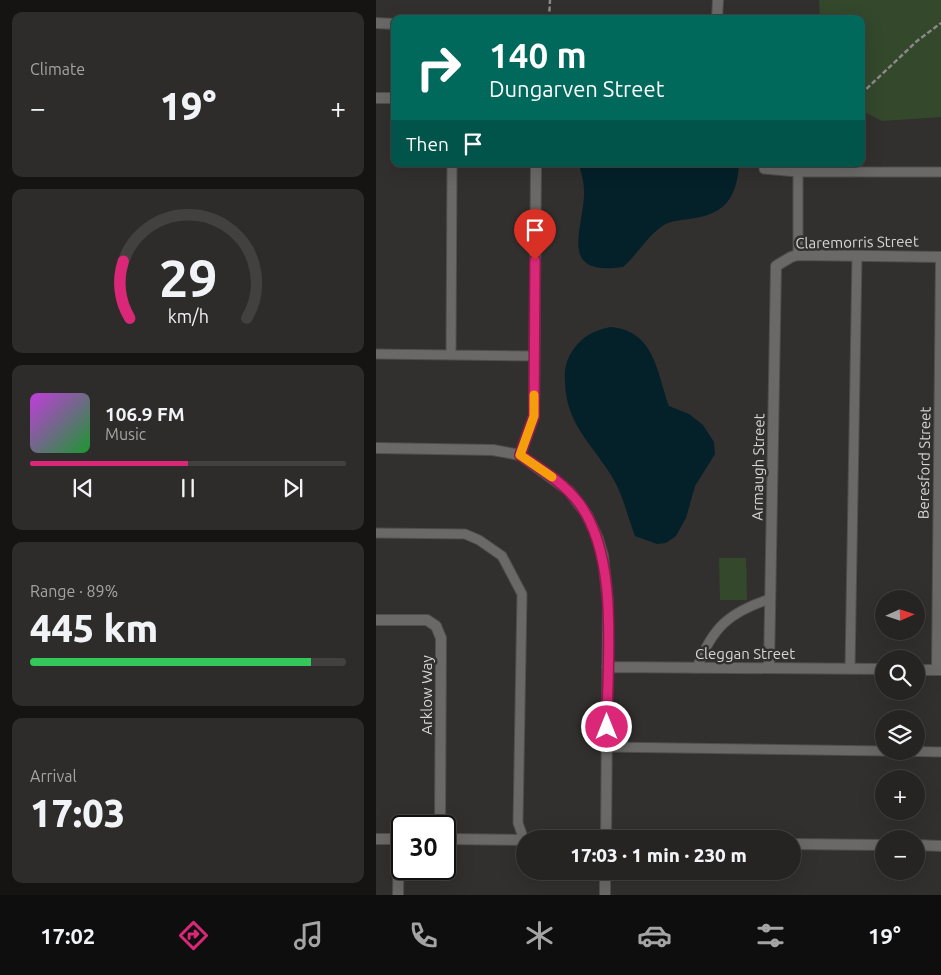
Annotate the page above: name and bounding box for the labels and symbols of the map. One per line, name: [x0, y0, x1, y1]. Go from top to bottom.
pin: [514, 209, 556, 260]
street label: Claremorris Street: [795, 232, 919, 252]
street label: Beresford Street: [915, 407, 933, 519]
street label: Armaugh Street: [749, 413, 767, 521]
north arrow: [875, 590, 925, 640]
street label: Cleggan Street: [695, 645, 795, 662]
street label: Arklow Way: [418, 655, 435, 735]
position arrow: [580, 700, 632, 752]
speed limit sign: 30: [391, 815, 456, 880]

